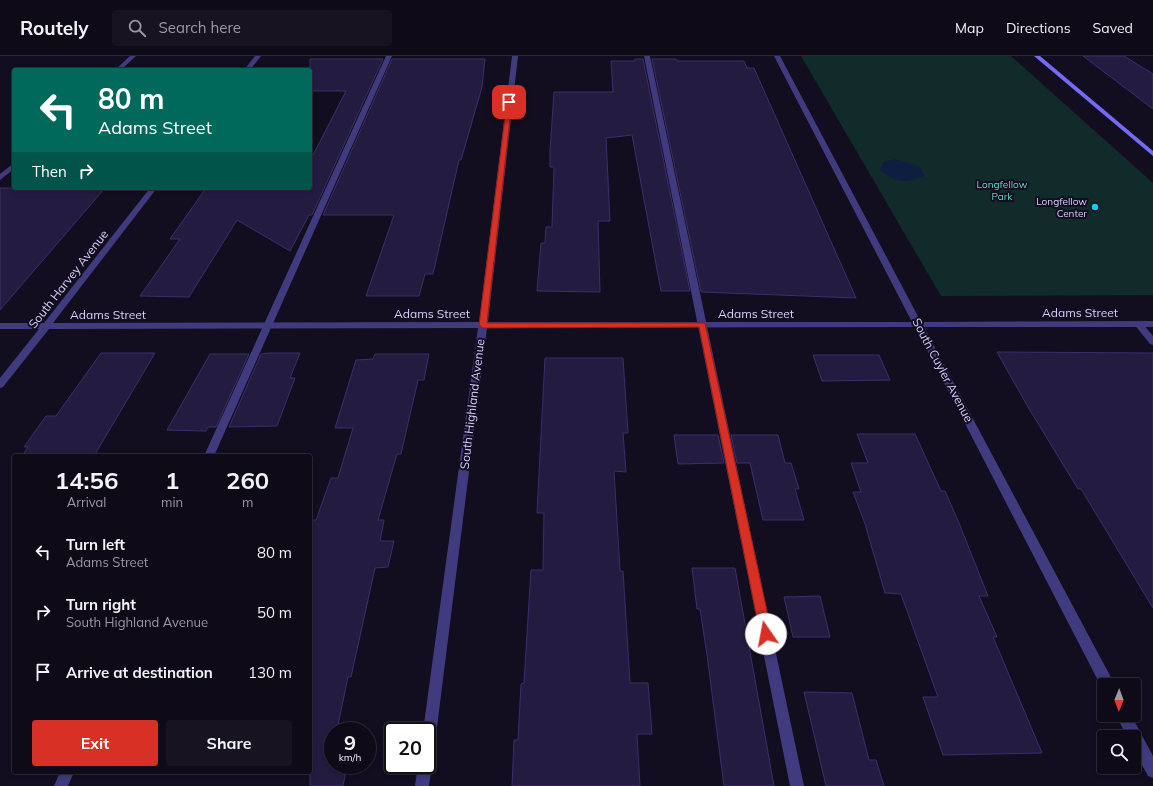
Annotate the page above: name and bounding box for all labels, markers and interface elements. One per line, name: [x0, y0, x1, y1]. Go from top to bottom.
search box: [112, 10, 392, 46]
text: Routely: [20, 16, 88, 40]
icon: search: [126, 17, 148, 39]
text: Search here: [158, 18, 241, 37]
text: Map: [955, 19, 984, 37]
text: Directions: [1006, 19, 1071, 37]
text: Saved: [1093, 19, 1133, 37]
text: 80 m: [98, 81, 164, 116]
icon: left: [32, 84, 84, 136]
pin: [492, 85, 526, 119]
icon: arrive: [498, 91, 520, 113]
text: Adams Street: [98, 116, 212, 139]
icon: right: [75, 160, 97, 182]
text: Then: [32, 162, 67, 181]
park label: Longfellow Park: [977, 178, 1028, 203]
place label: Longfellow Center: [1036, 195, 1087, 220]
marker: Longfellow Center: [1090, 202, 1100, 212]
street label: South Harvey Avenue: [25, 227, 111, 331]
street label: Adams Street: [1042, 305, 1118, 320]
street label: Adams Street: [394, 306, 470, 321]
street label: Adams Street: [718, 306, 794, 321]
street label: Adams Street: [70, 307, 146, 322]
street label: South Cuyler Avenue: [909, 315, 977, 425]
street label: South Highland Avenue: [457, 338, 487, 470]
text: 14:56: [55, 465, 118, 495]
text: 1: [165, 465, 179, 495]
text: 260: [226, 465, 269, 495]
text: Arrival: [67, 494, 106, 510]
text: min: [161, 494, 183, 510]
text: m: [242, 494, 253, 510]
text: Turn left: [66, 535, 125, 554]
icon: left: [32, 541, 54, 563]
text: 80 m: [257, 543, 292, 562]
text: Adams Street: [66, 554, 148, 570]
text: Turn right: [66, 595, 136, 614]
icon: right: [32, 601, 54, 623]
text: 50 m: [257, 603, 292, 622]
position arrow: [745, 613, 787, 655]
text: South Highland Avenue: [66, 614, 208, 630]
icon: arrive: [32, 661, 54, 683]
text: Arrive at destination: [66, 663, 213, 682]
text: 130 m: [248, 663, 292, 682]
north arrow: [1097, 678, 1141, 722]
map controls: [1097, 678, 1141, 774]
button: Exit: [32, 720, 158, 766]
button: Share: [166, 720, 292, 766]
speed limit sign: 20: [384, 722, 436, 774]
text: 9: [344, 730, 356, 755]
button: search: [1097, 730, 1141, 774]
text: km/h: [339, 751, 361, 764]

